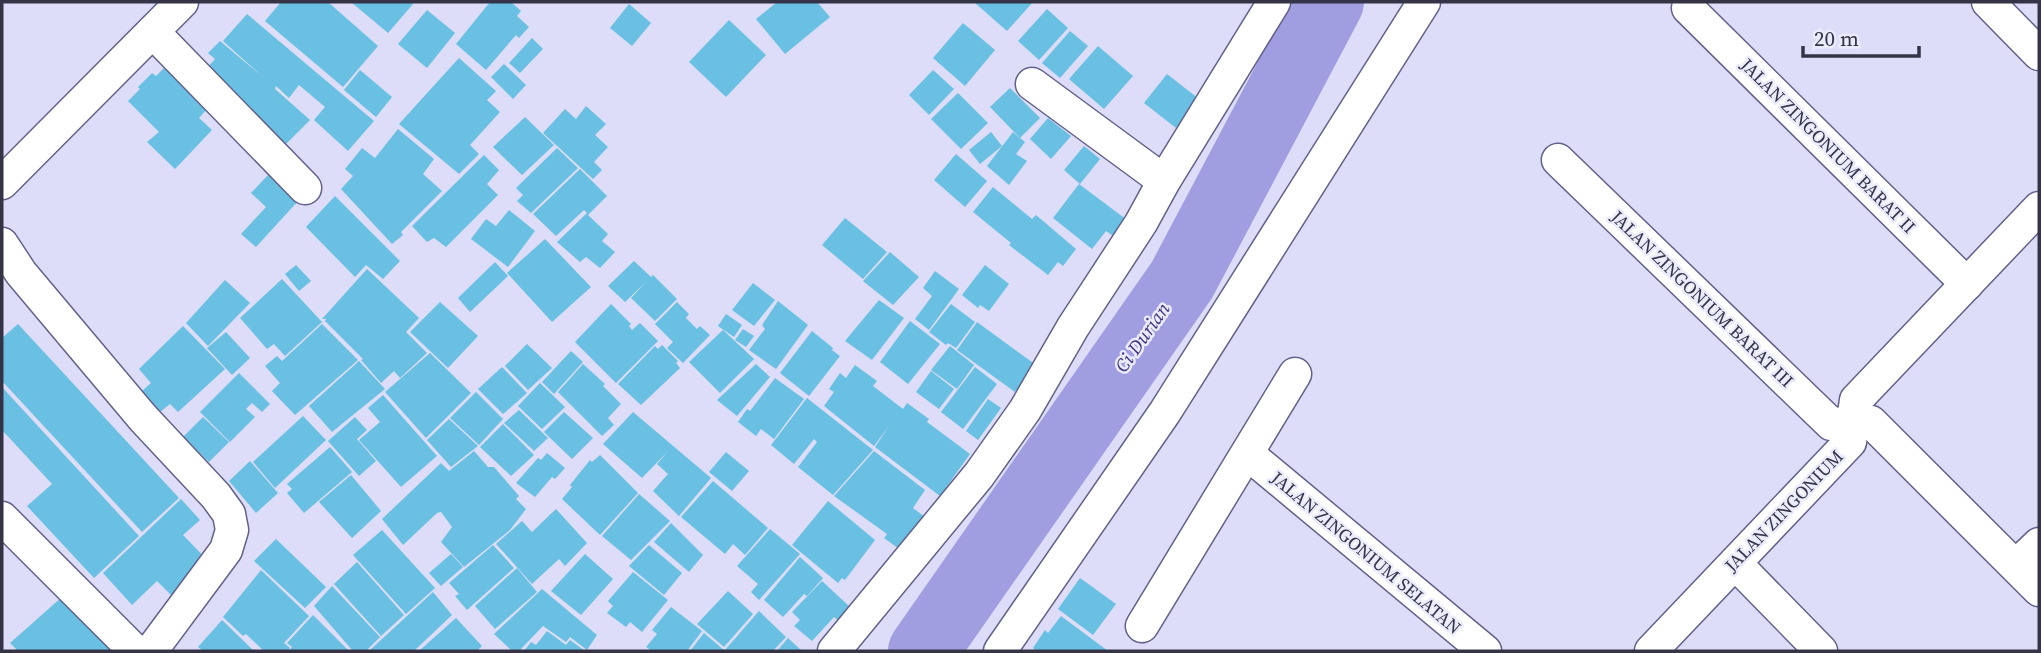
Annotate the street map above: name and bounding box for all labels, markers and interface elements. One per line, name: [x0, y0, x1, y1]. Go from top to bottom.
scale bar: [1803, 14, 1918, 58]
text: 20 m: [1814, 24, 1859, 53]
street label: JALAN ZINGONIUM BARAT II: [1735, 52, 1921, 239]
street label: JALAN ZINGONIUM BARAT III: [1605, 204, 1799, 393]
water label: Ci Durian: [1108, 297, 1176, 377]
street label: JALAN ZINGONIUM: [1718, 444, 1849, 578]
street label: JALAN ZINGONIUM SELATAN: [1265, 465, 1467, 640]

